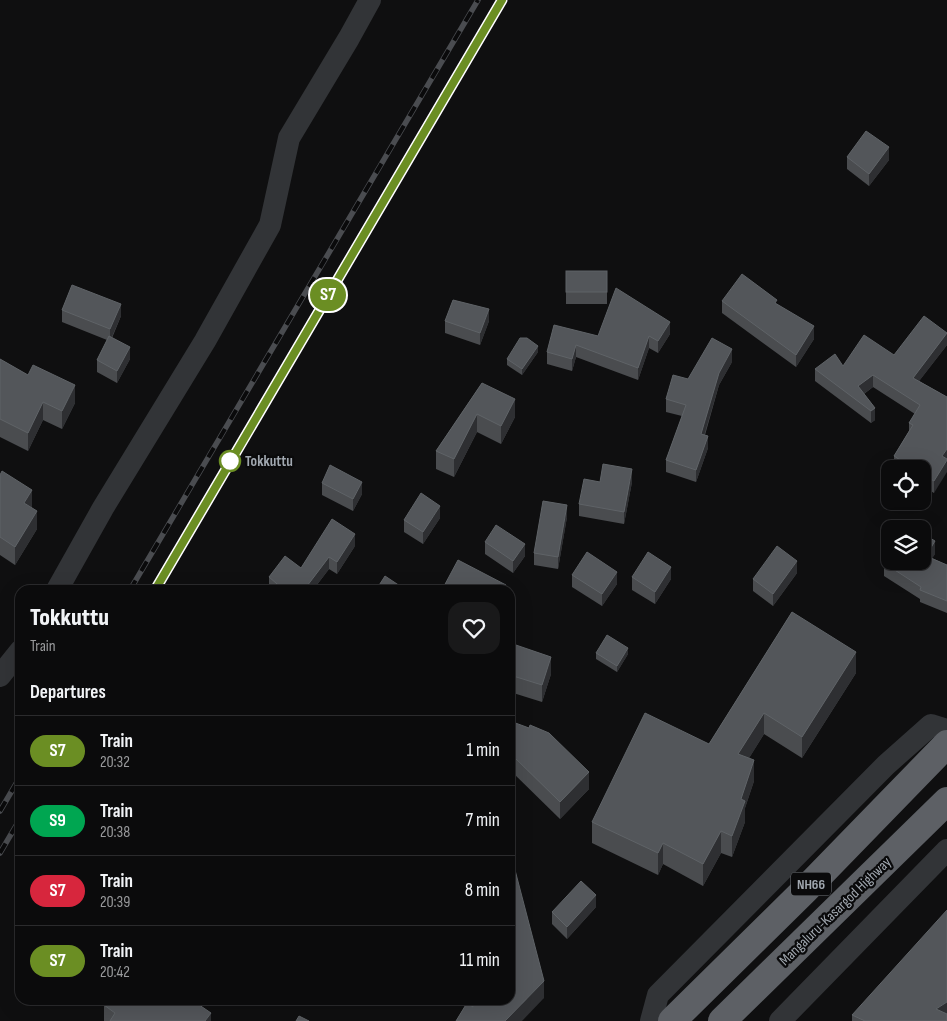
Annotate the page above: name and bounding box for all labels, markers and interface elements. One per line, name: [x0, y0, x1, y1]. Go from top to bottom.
line badge: S7: [306, 279, 350, 311]
text: S7: [320, 284, 336, 305]
marker: Tokkuttu: [219, 450, 241, 472]
place label: Tokkuttu: [245, 452, 293, 471]
map controls: [881, 460, 931, 570]
button: locate: [881, 460, 931, 510]
button: layers: [881, 520, 931, 570]
button: heart: [448, 602, 500, 654]
text: Tokkuttu: [30, 603, 109, 632]
text: Train: [30, 637, 56, 656]
text: Departures: [30, 681, 106, 704]
text: Train: [100, 730, 133, 753]
text: 1 min: [466, 739, 500, 762]
text: S7: [50, 740, 65, 761]
text: 20:32: [100, 753, 130, 772]
text: Train: [100, 800, 133, 823]
text: 7 min: [466, 809, 500, 832]
text: S9: [49, 810, 66, 831]
text: 20:38: [100, 823, 130, 842]
street label: Mangaluru-Kasargod Highway: [775, 853, 896, 970]
text: Train: [100, 870, 133, 893]
road number: NH66: [791, 872, 831, 896]
text: 8 min: [465, 879, 500, 902]
text: S7: [50, 880, 65, 901]
text: 20:39: [100, 893, 130, 912]
text: Train: [100, 940, 133, 963]
text: 11 min: [460, 949, 500, 972]
text: S7: [50, 950, 65, 971]
text: 20:42: [100, 963, 130, 982]

